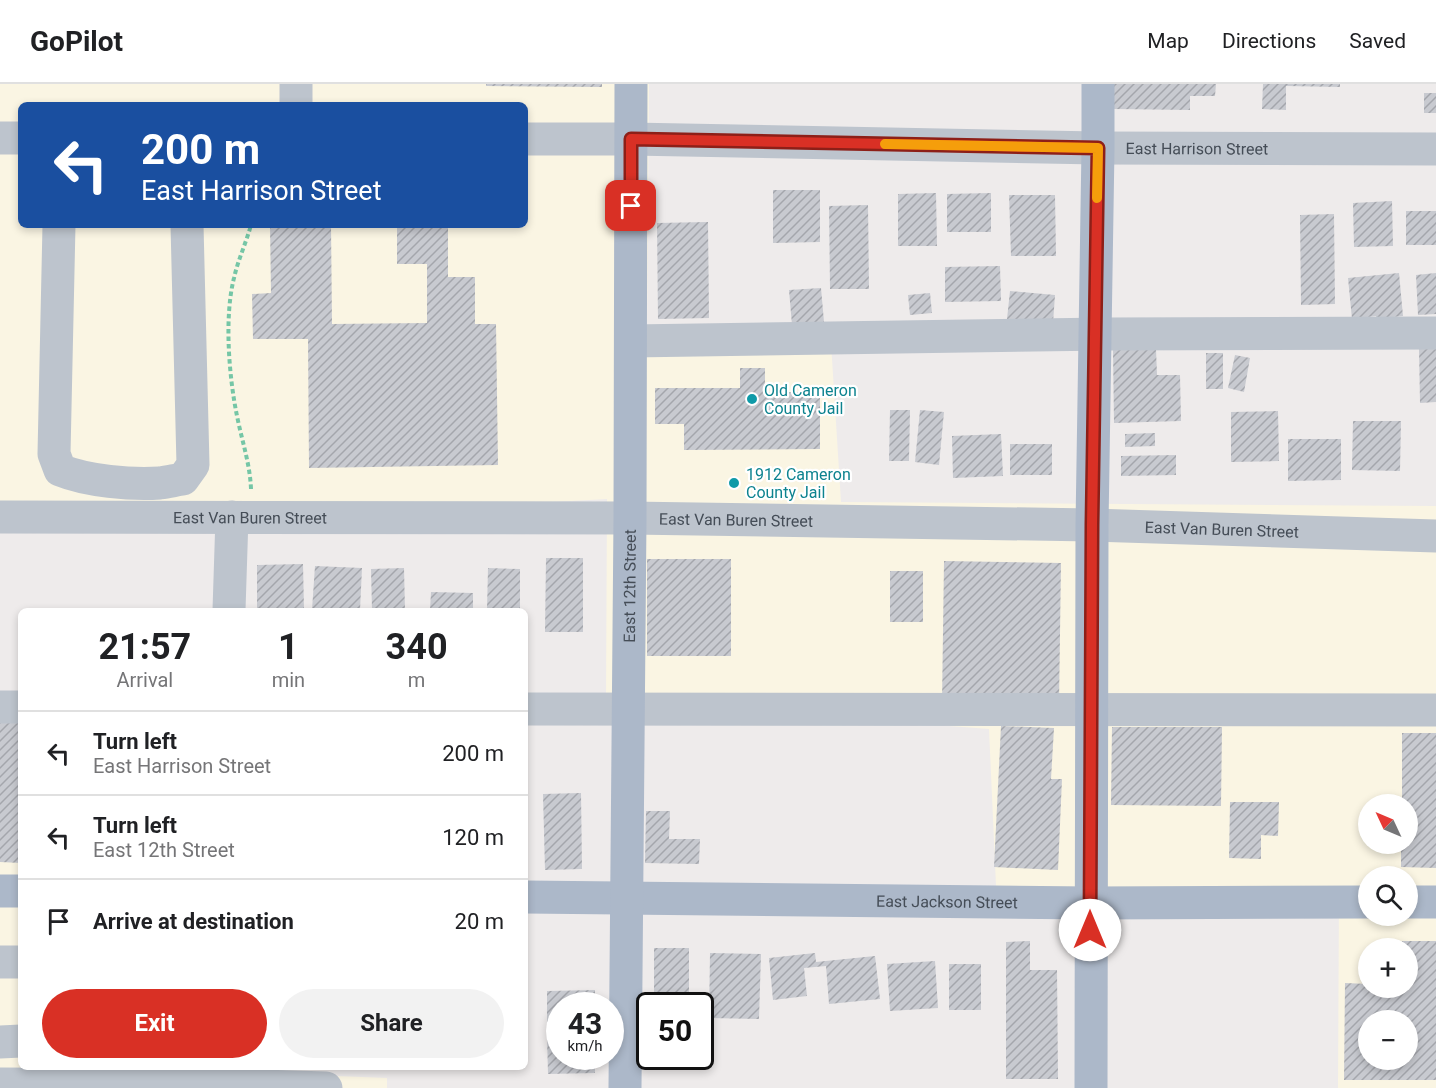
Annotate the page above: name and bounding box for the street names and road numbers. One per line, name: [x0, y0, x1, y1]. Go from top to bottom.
street label: East Harrison Street: [1126, 139, 1268, 158]
street label: East Van Buren Street: [173, 508, 327, 527]
street label: East Van Buren Street: [659, 509, 813, 530]
street label: East Van Buren Street: [1145, 517, 1299, 541]
street label: East 12th Street: [619, 529, 639, 643]
street label: East Jackson Street: [876, 891, 1018, 912]

